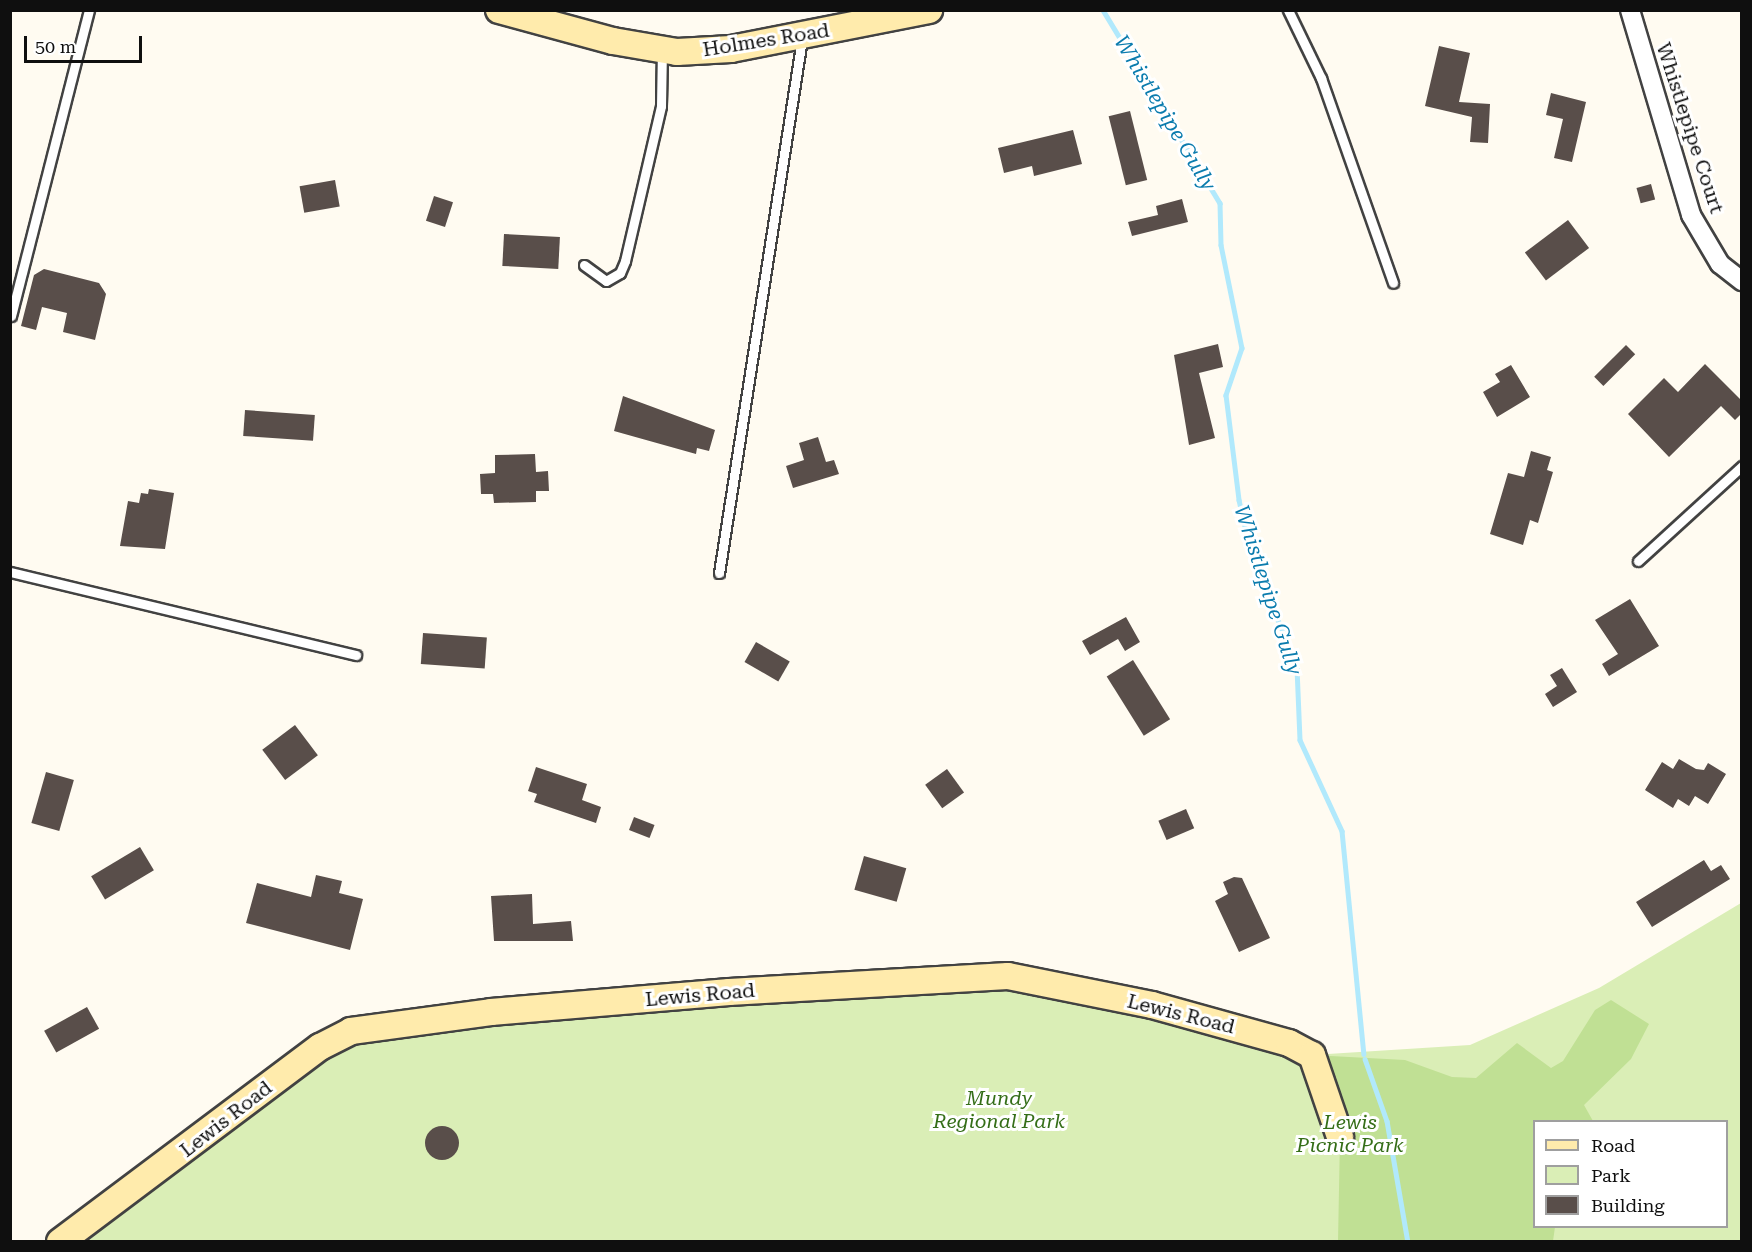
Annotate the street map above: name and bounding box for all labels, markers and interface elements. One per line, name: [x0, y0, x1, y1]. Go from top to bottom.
street label: Holmes Road: [701, 18, 831, 62]
scale bar: [27, 24, 146, 62]
water label: Whistlepipe Gully: [1109, 31, 1221, 195]
text: 50 m: [35, 36, 76, 57]
street label: Whistlepipe Court: [1651, 40, 1729, 216]
water label: Whistlepipe Gully: [1229, 502, 1307, 678]
street label: Lewis Road: [644, 978, 756, 1012]
street label: Lewis Road: [1125, 989, 1237, 1039]
street label: Lewis Road: [175, 1076, 277, 1162]
park label: Mundy Regional Park: [933, 1086, 1065, 1133]
park label: Lewis Picnic Park: [1296, 1111, 1404, 1158]
legend: [1533, 1120, 1728, 1228]
text: Road: [1591, 1135, 1635, 1156]
text: Park: [1591, 1165, 1631, 1186]
text: Building: [1591, 1195, 1665, 1216]

